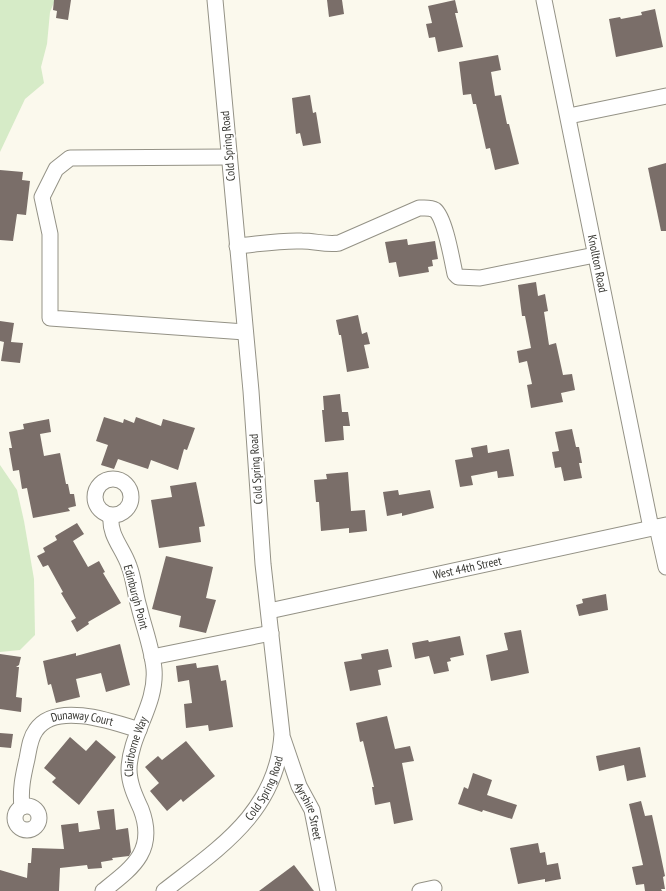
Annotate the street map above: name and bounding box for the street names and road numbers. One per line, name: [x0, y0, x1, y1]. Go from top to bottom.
street label: Cold Spring Road: [217, 110, 238, 182]
street label: Knollton Road: [585, 233, 611, 294]
street label: Cold Spring Road: [246, 433, 265, 505]
street label: West 44th Street: [432, 553, 503, 582]
street label: Edinburgh Point: [121, 563, 152, 632]
street label: Dunaway Court: [49, 707, 116, 729]
street label: Clairborne Way: [121, 714, 151, 778]
street label: Cold Spring Road: [241, 754, 286, 823]
street label: Ayrshire Street: [291, 781, 326, 842]

